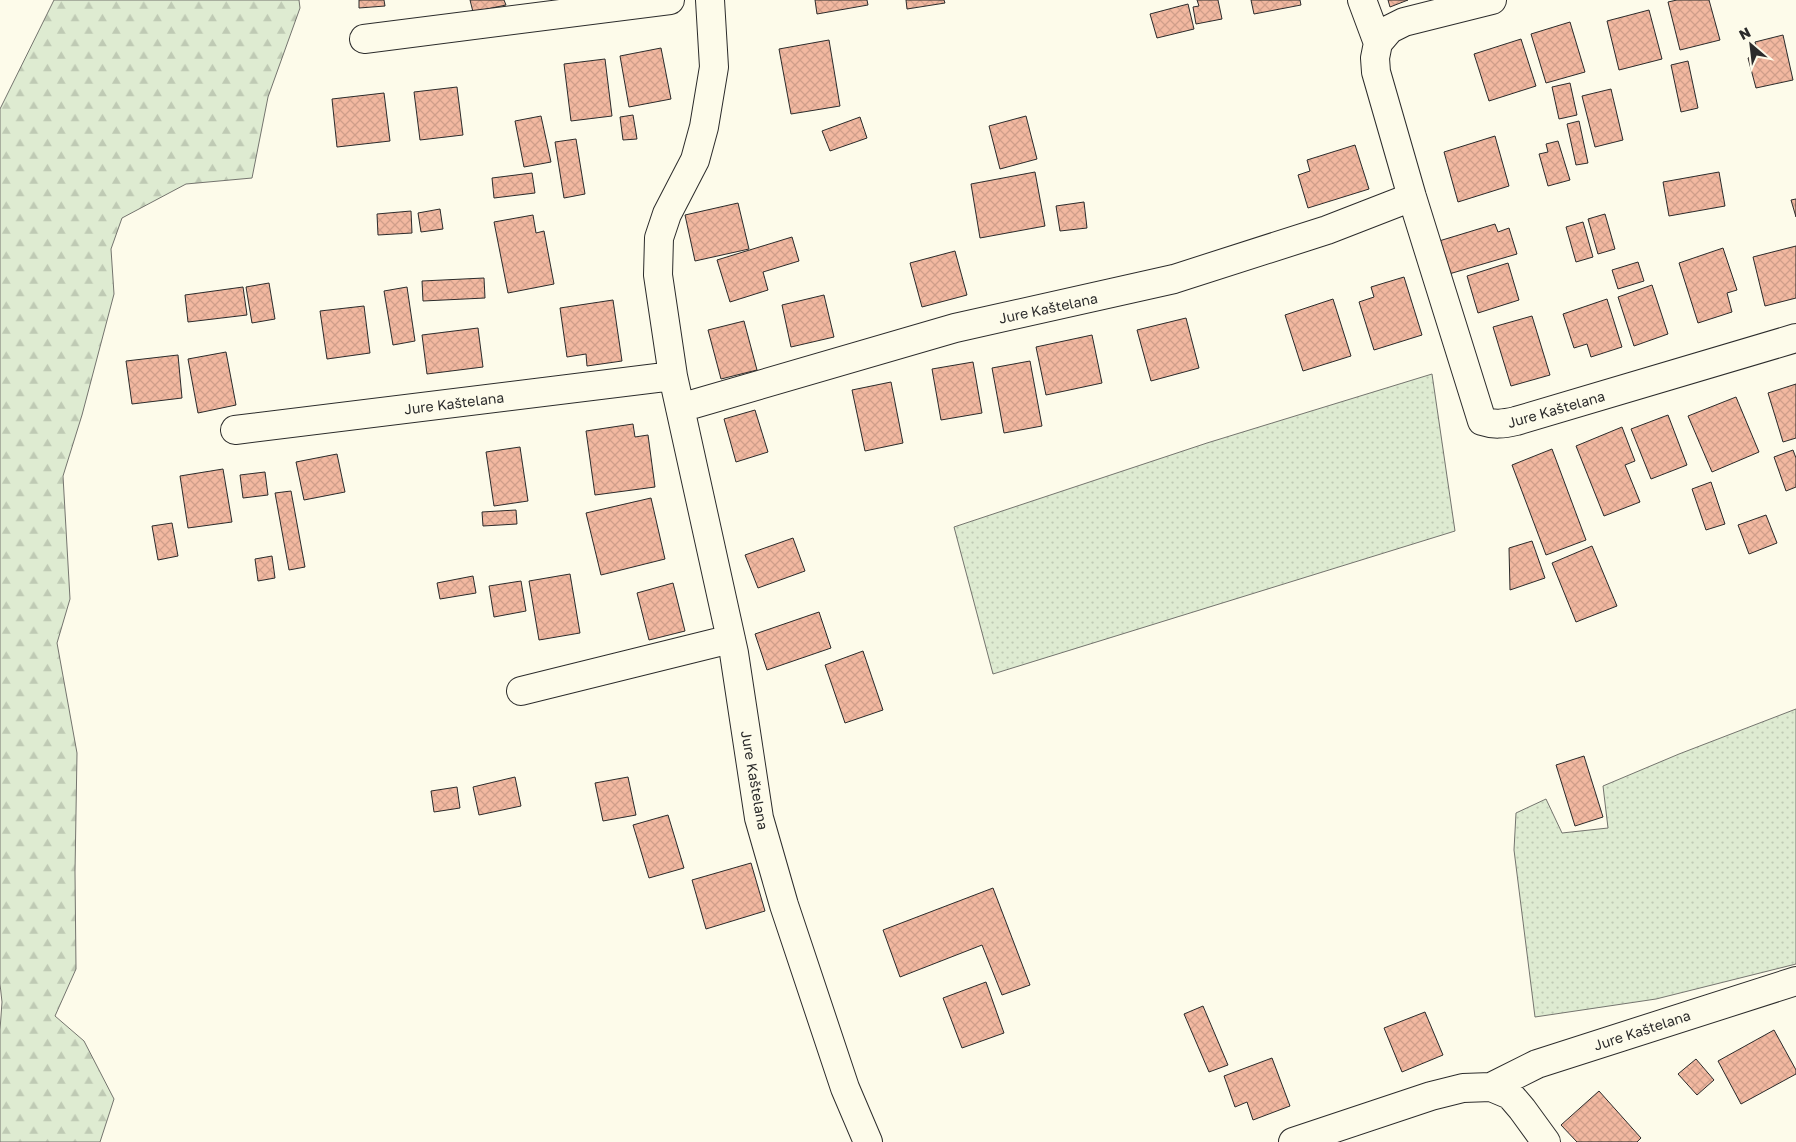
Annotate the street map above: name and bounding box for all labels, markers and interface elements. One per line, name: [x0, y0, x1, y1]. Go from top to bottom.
north arrow: [1726, 20, 1776, 70]
text: N: [1736, 23, 1753, 43]
street label: Jure Kaštelana: [997, 289, 1099, 327]
street label: Jure Kaštelana: [1505, 387, 1607, 431]
street label: Jure Kaštelana: [403, 388, 505, 418]
street label: Jure Kaštelana: [738, 729, 772, 831]
street label: Jure Kaštelana: [1592, 1006, 1692, 1054]

